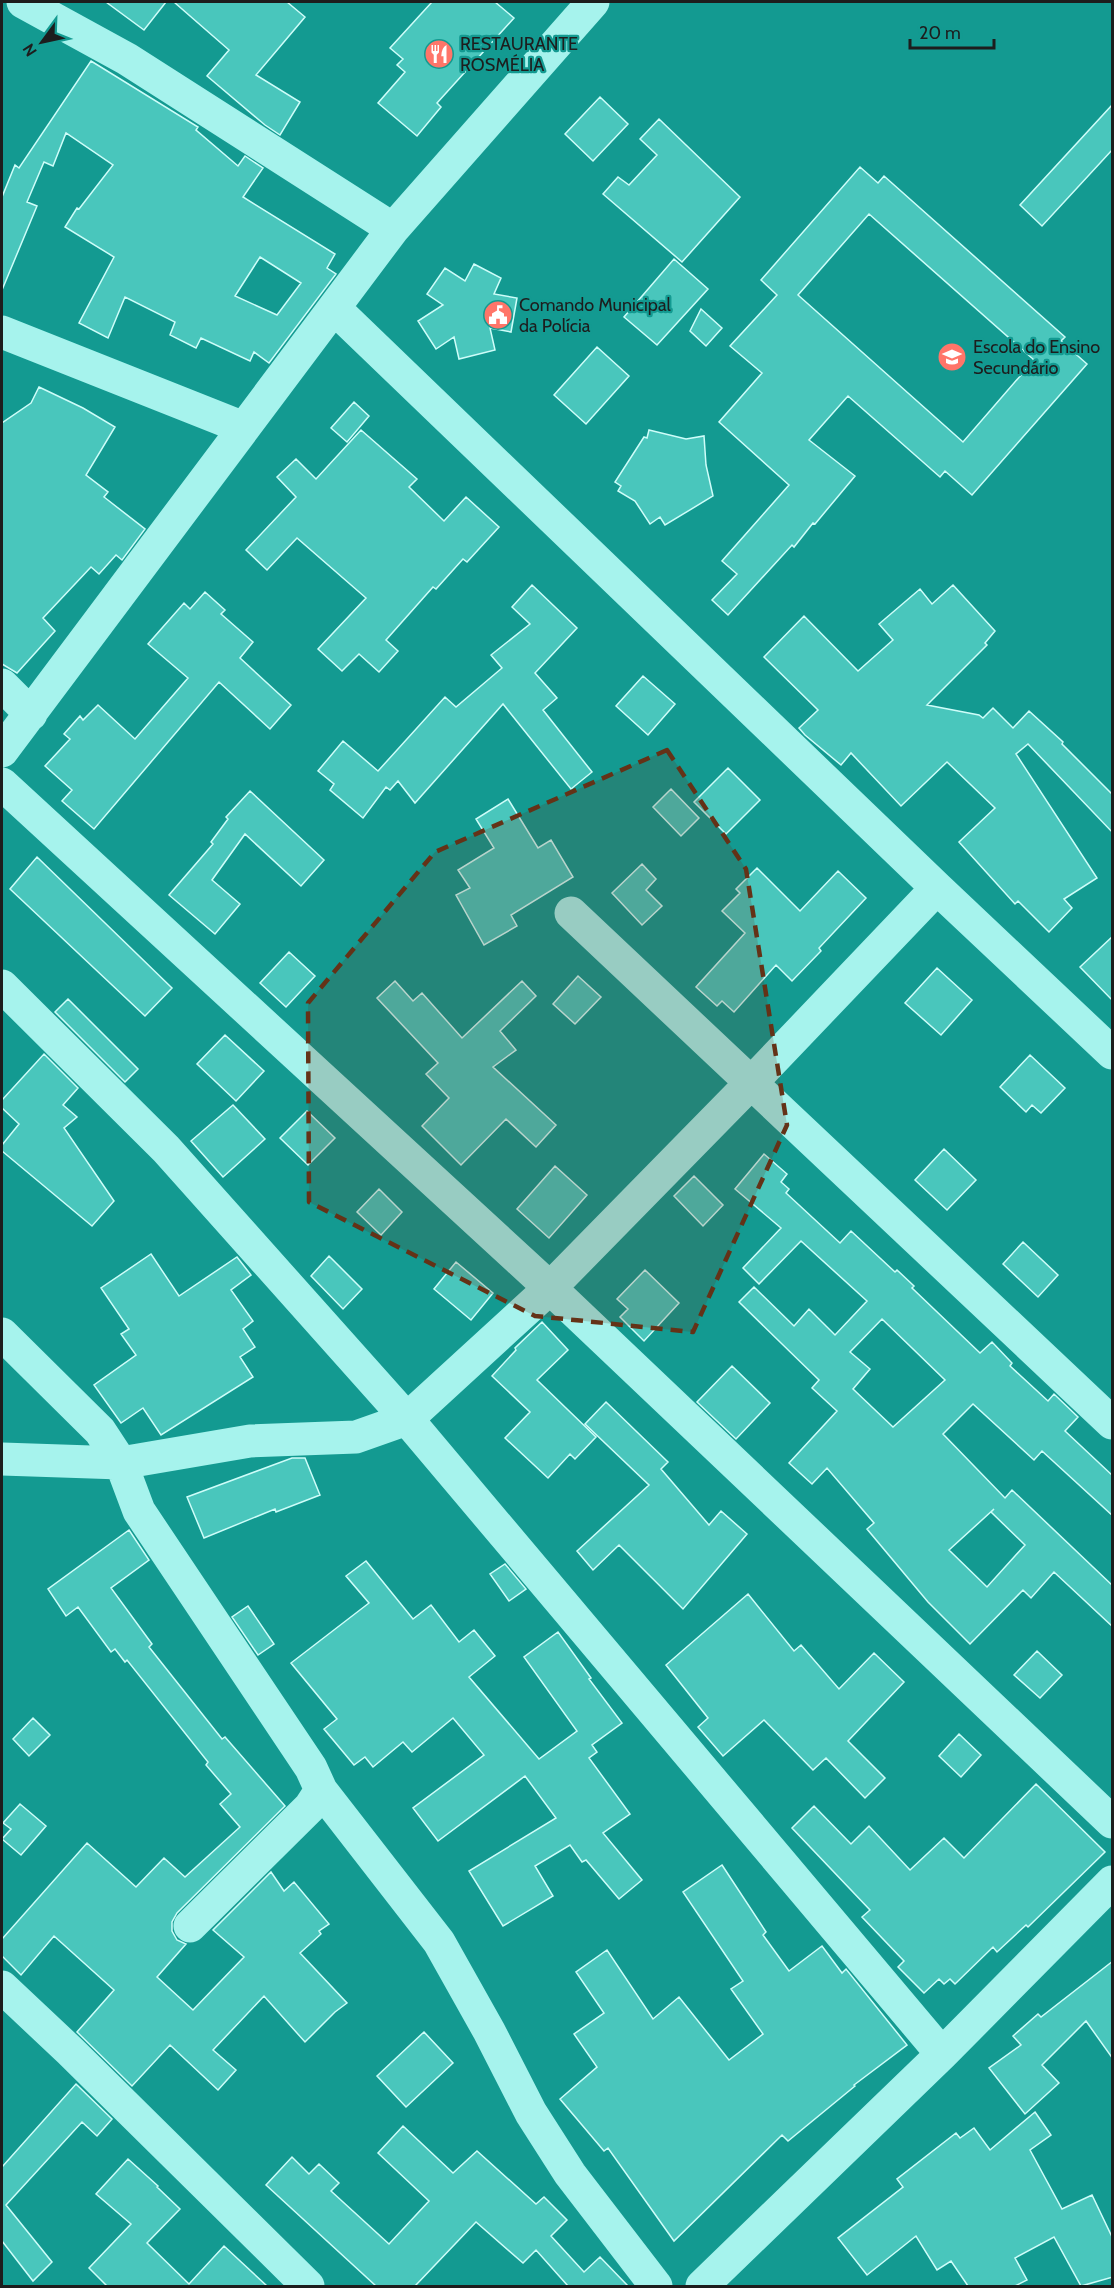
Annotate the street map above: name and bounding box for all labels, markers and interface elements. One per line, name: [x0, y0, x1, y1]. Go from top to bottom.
north arrow: [12, 12, 72, 72]
scale bar: [910, 12, 994, 50]
text: 20 m: [919, 22, 961, 44]
place label: RESTAURANTE ROSMÉLIA: [460, 33, 578, 76]
restaurant icon: RESTAURANTE ROSMÉLIA: [423, 38, 455, 70]
text: N: [19, 40, 41, 60]
place label: Comando Municipal da Polícia: [519, 294, 672, 337]
public building icon: Comando Municipal da Polícia: [482, 299, 514, 331]
place label: Escola do Ensino Secundário: [973, 336, 1100, 379]
school or university icon: Escola do Ensino Secundário: [936, 341, 968, 373]

